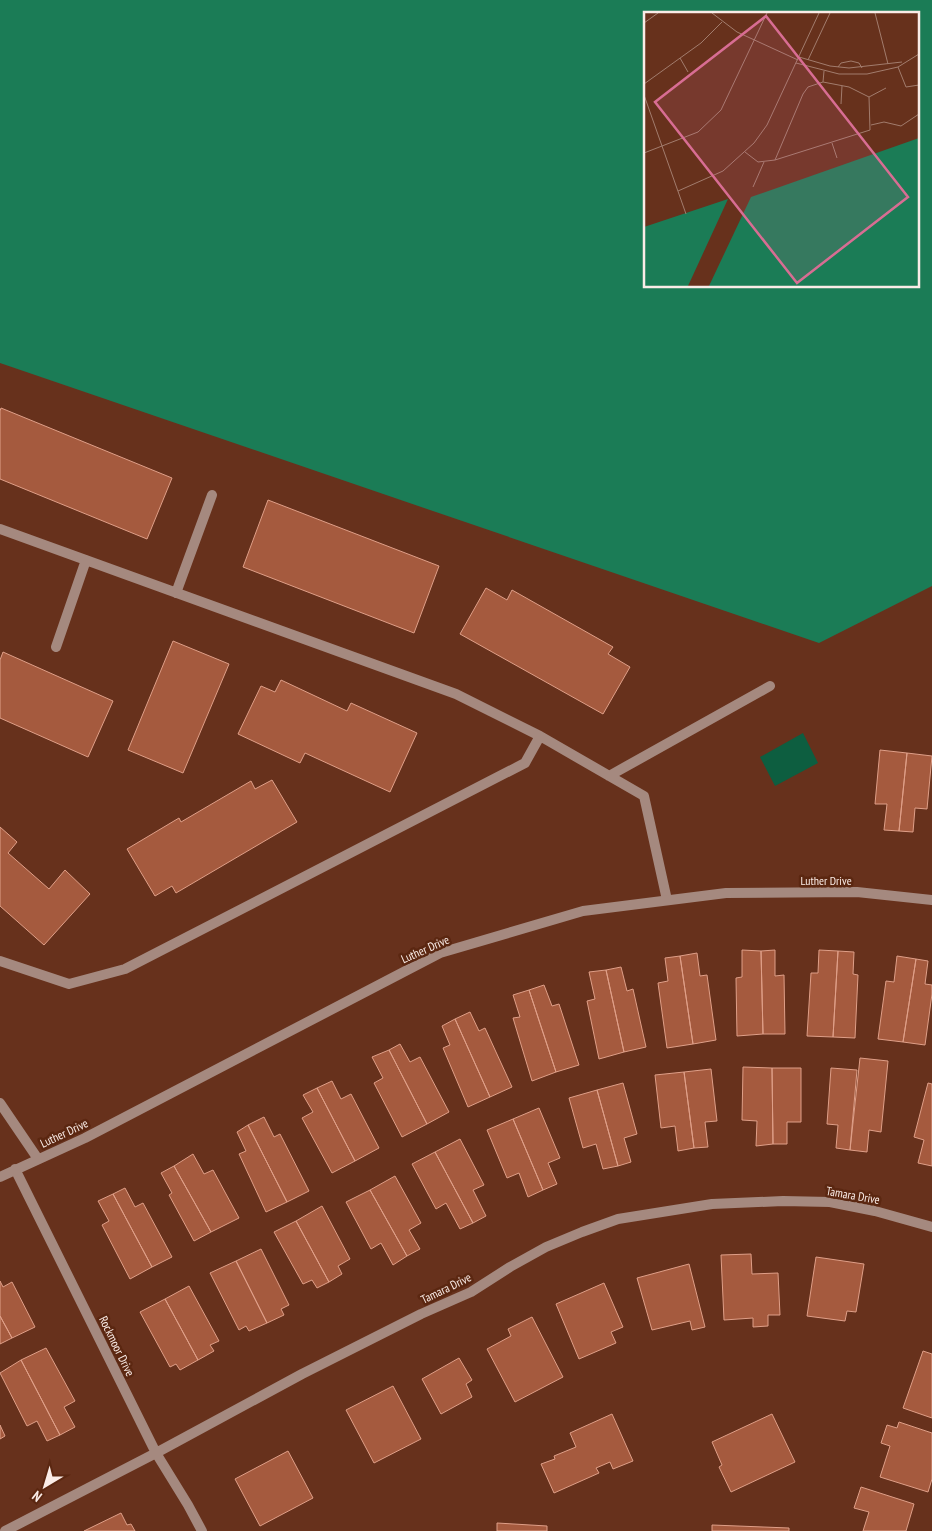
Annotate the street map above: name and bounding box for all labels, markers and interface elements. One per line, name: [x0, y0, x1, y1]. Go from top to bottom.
inset map: [644, 12, 920, 288]
street label: Luther Drive: [800, 873, 852, 888]
street label: Luther Drive: [399, 932, 451, 966]
street label: Luther Drive: [38, 1115, 90, 1151]
street label: Tamara Drive: [825, 1183, 881, 1207]
street label: Tamara Drive: [418, 1269, 474, 1307]
street label: Rockmoor Drive: [96, 1313, 138, 1379]
north arrow: [20, 1461, 70, 1511]
text: N: [28, 1487, 46, 1506]

